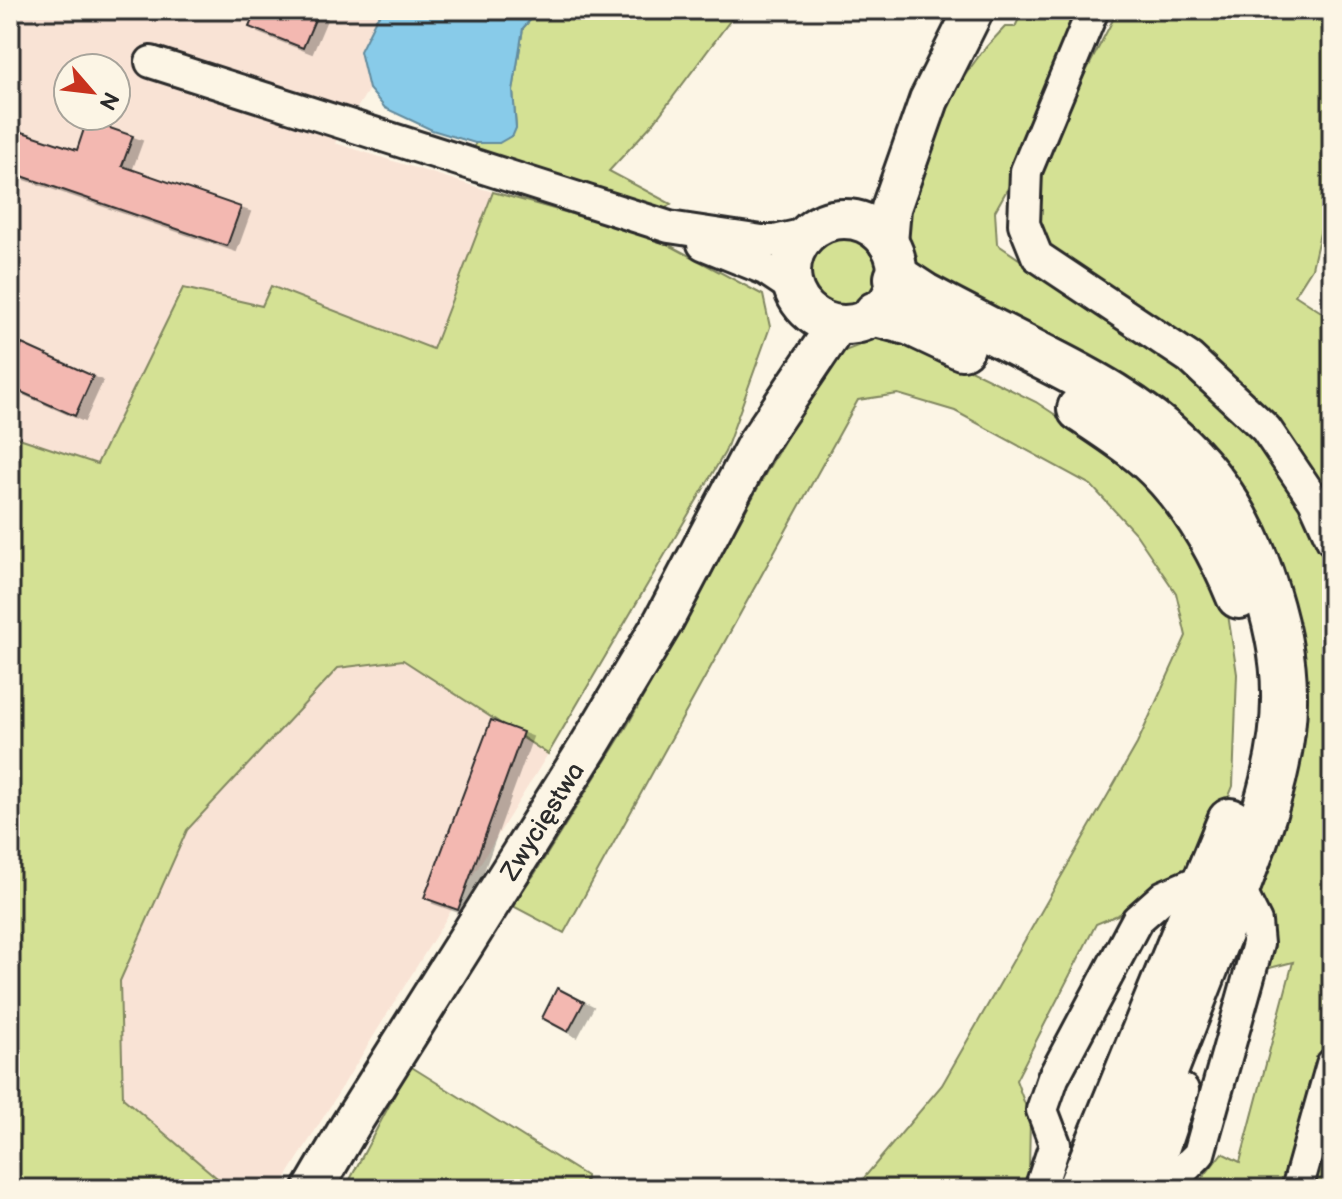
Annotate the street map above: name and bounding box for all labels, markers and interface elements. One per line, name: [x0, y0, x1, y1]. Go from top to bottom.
north arrow: [52, 52, 132, 132]
text: N: [93, 87, 124, 114]
street label: Zwycięstwa: [494, 757, 592, 887]

